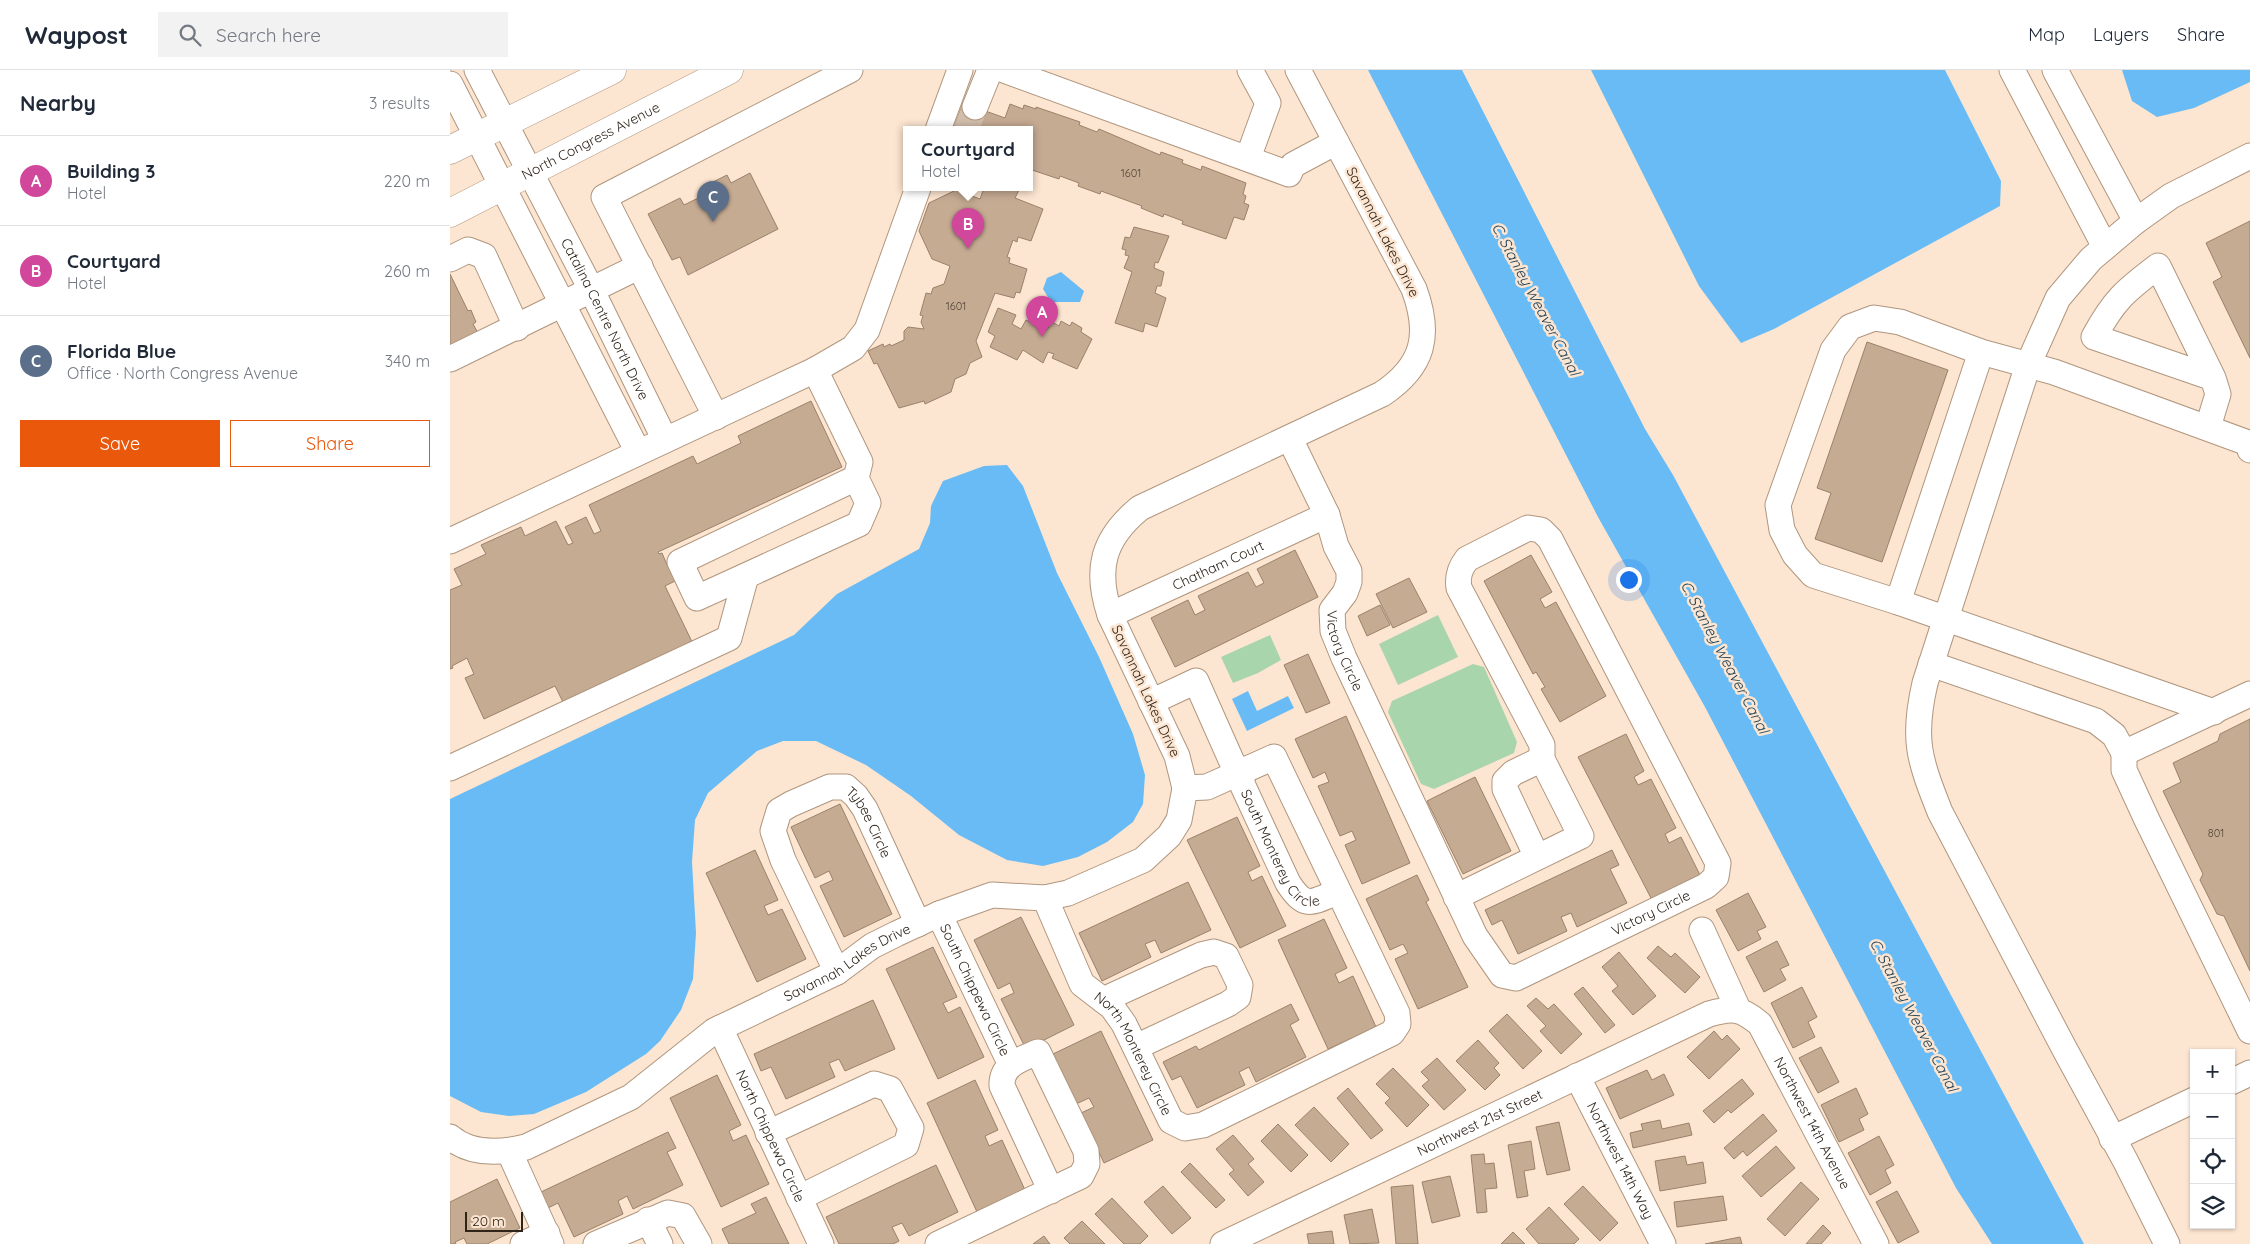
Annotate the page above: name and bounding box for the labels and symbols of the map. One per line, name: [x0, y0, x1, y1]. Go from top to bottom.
street label: North Congress Avenue: [518, 98, 663, 184]
street label: Savannah Lakes Drive: [1342, 164, 1424, 300]
house number: 1601: [1121, 166, 1141, 180]
pin: C: [697, 181, 729, 222]
pin: B: [952, 208, 984, 249]
water label: C. Stanley Weaver Canal: [1488, 219, 1585, 380]
street label: Catalina Centre North Drive: [557, 235, 653, 403]
pin: A: [1026, 296, 1058, 337]
house number: 1601: [946, 299, 966, 313]
street label: Chatham Court: [1169, 536, 1267, 594]
your location: [1616, 567, 1642, 593]
water label: C. Stanley Weaver Canal: [1677, 577, 1774, 738]
street label: Victory Circle: [1323, 610, 1367, 694]
street label: Savannah Lakes Drive: [1107, 622, 1185, 760]
street label: Tybee Circle: [842, 782, 895, 861]
street label: South Monterey Circle: [1237, 786, 1322, 910]
house number: 801: [2208, 826, 2224, 840]
street label: Victory Circle: [1608, 886, 1693, 939]
street label: Savannah Lakes Drive: [781, 919, 914, 1005]
street label: South Chippewa Circle: [936, 921, 1014, 1059]
water label: C. Stanley Weaver Canal: [1866, 935, 1963, 1096]
street label: North Monterey Circle: [1090, 988, 1176, 1118]
street label: Northwest 14th Avenue: [1770, 1054, 1855, 1192]
street label: North Chippewa Circle: [732, 1067, 809, 1205]
street label: Northwest 21st Street: [1414, 1085, 1546, 1160]
street label: Northwest 14th Way: [1583, 1099, 1658, 1222]
scale bar: [465, 1209, 522, 1232]

